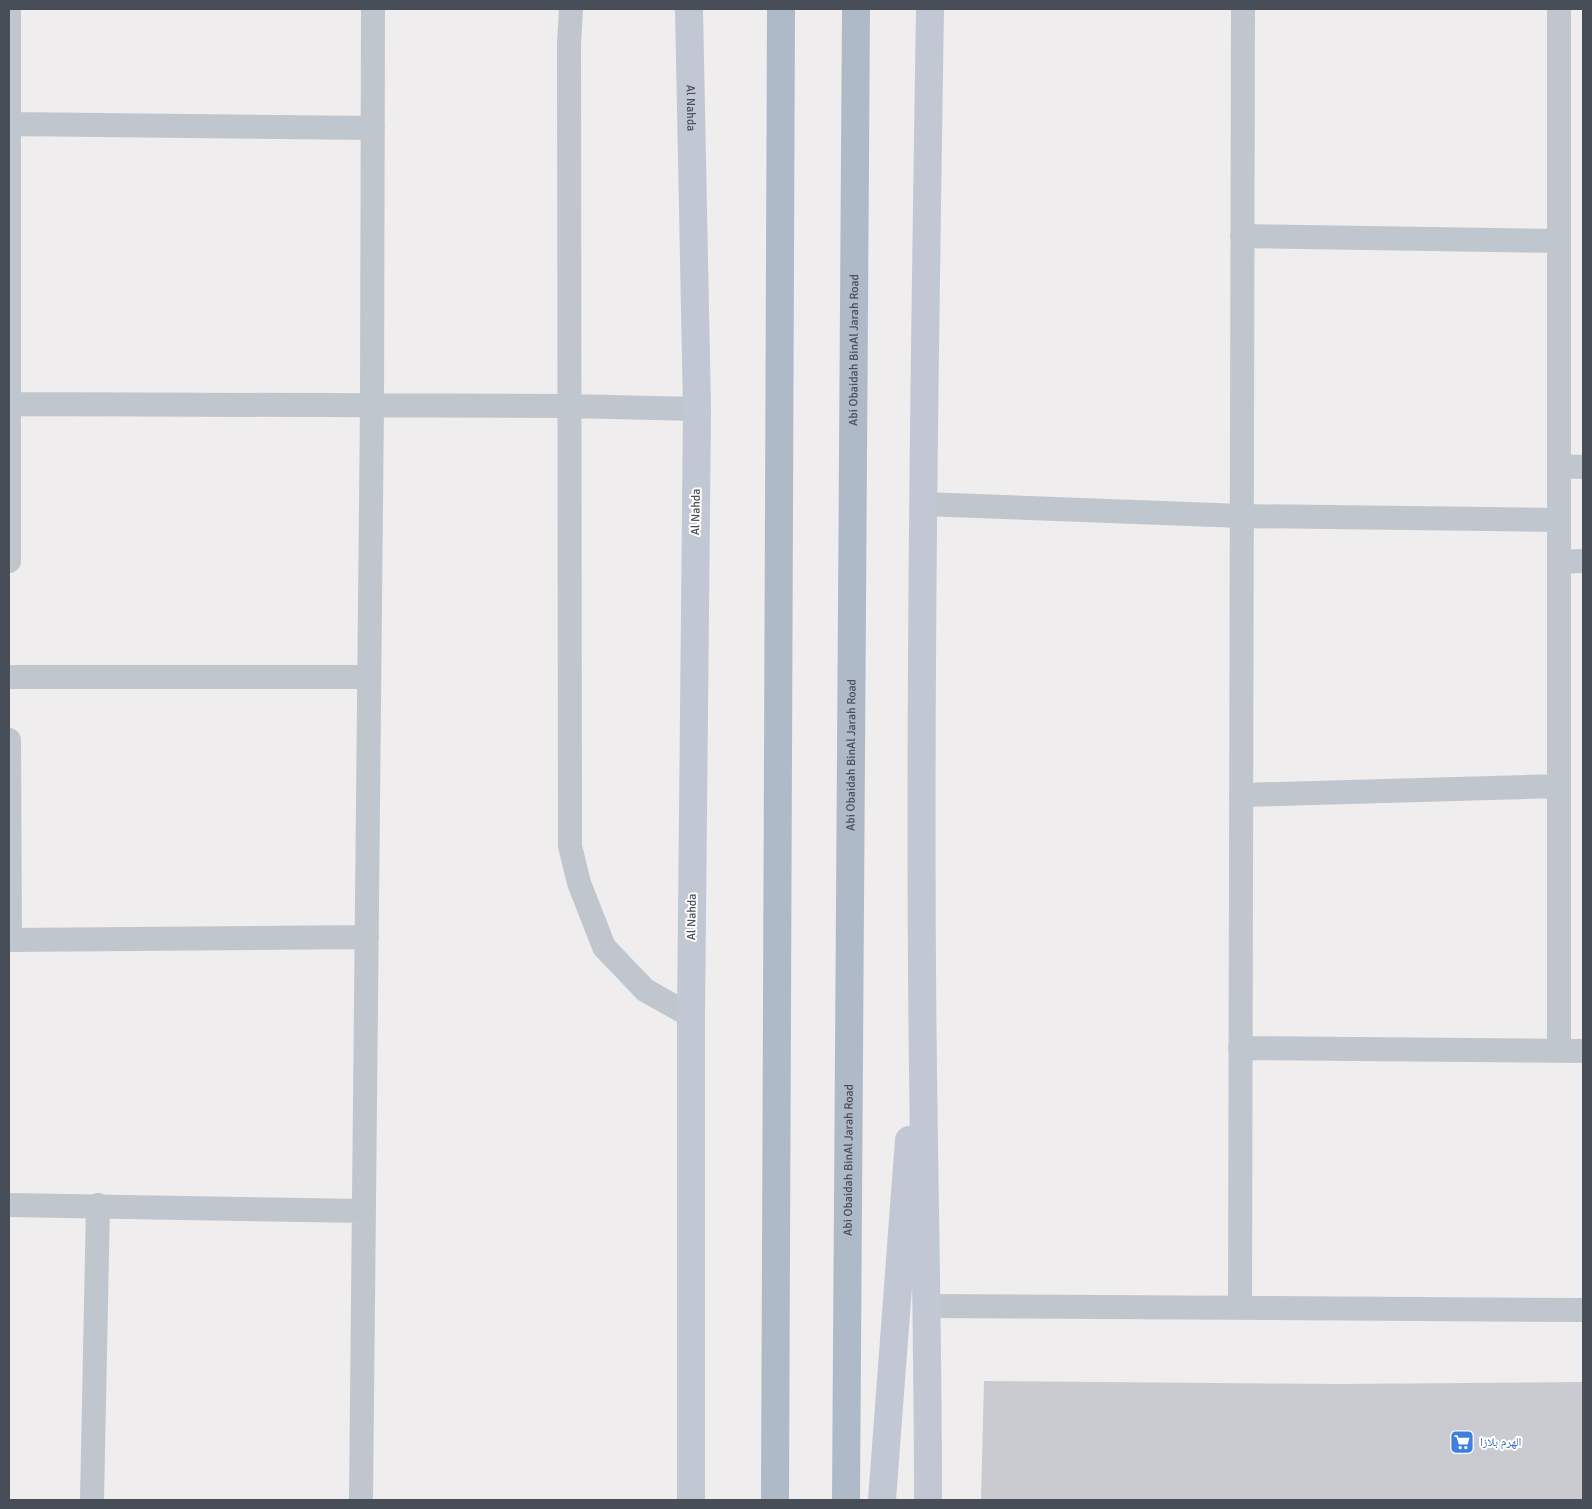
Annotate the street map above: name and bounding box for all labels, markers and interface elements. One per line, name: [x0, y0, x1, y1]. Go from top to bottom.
street label: Al Nahda: [683, 85, 699, 131]
street label: Abi Obaidah BinAl Jarah Road: [846, 274, 862, 426]
street label: Al Nahda: [688, 489, 704, 535]
street label: Abi Obaidah BinAl Jarah Road: [843, 679, 859, 831]
street label: Al Nahda: [684, 894, 700, 940]
street label: Abi Obaidah BinAl Jarah Road: [840, 1084, 856, 1236]
supermarket icon: الهرم بلازا: [1449, 1429, 1475, 1455]
place label: الهرم بلازا: [1480, 1435, 1522, 1450]

